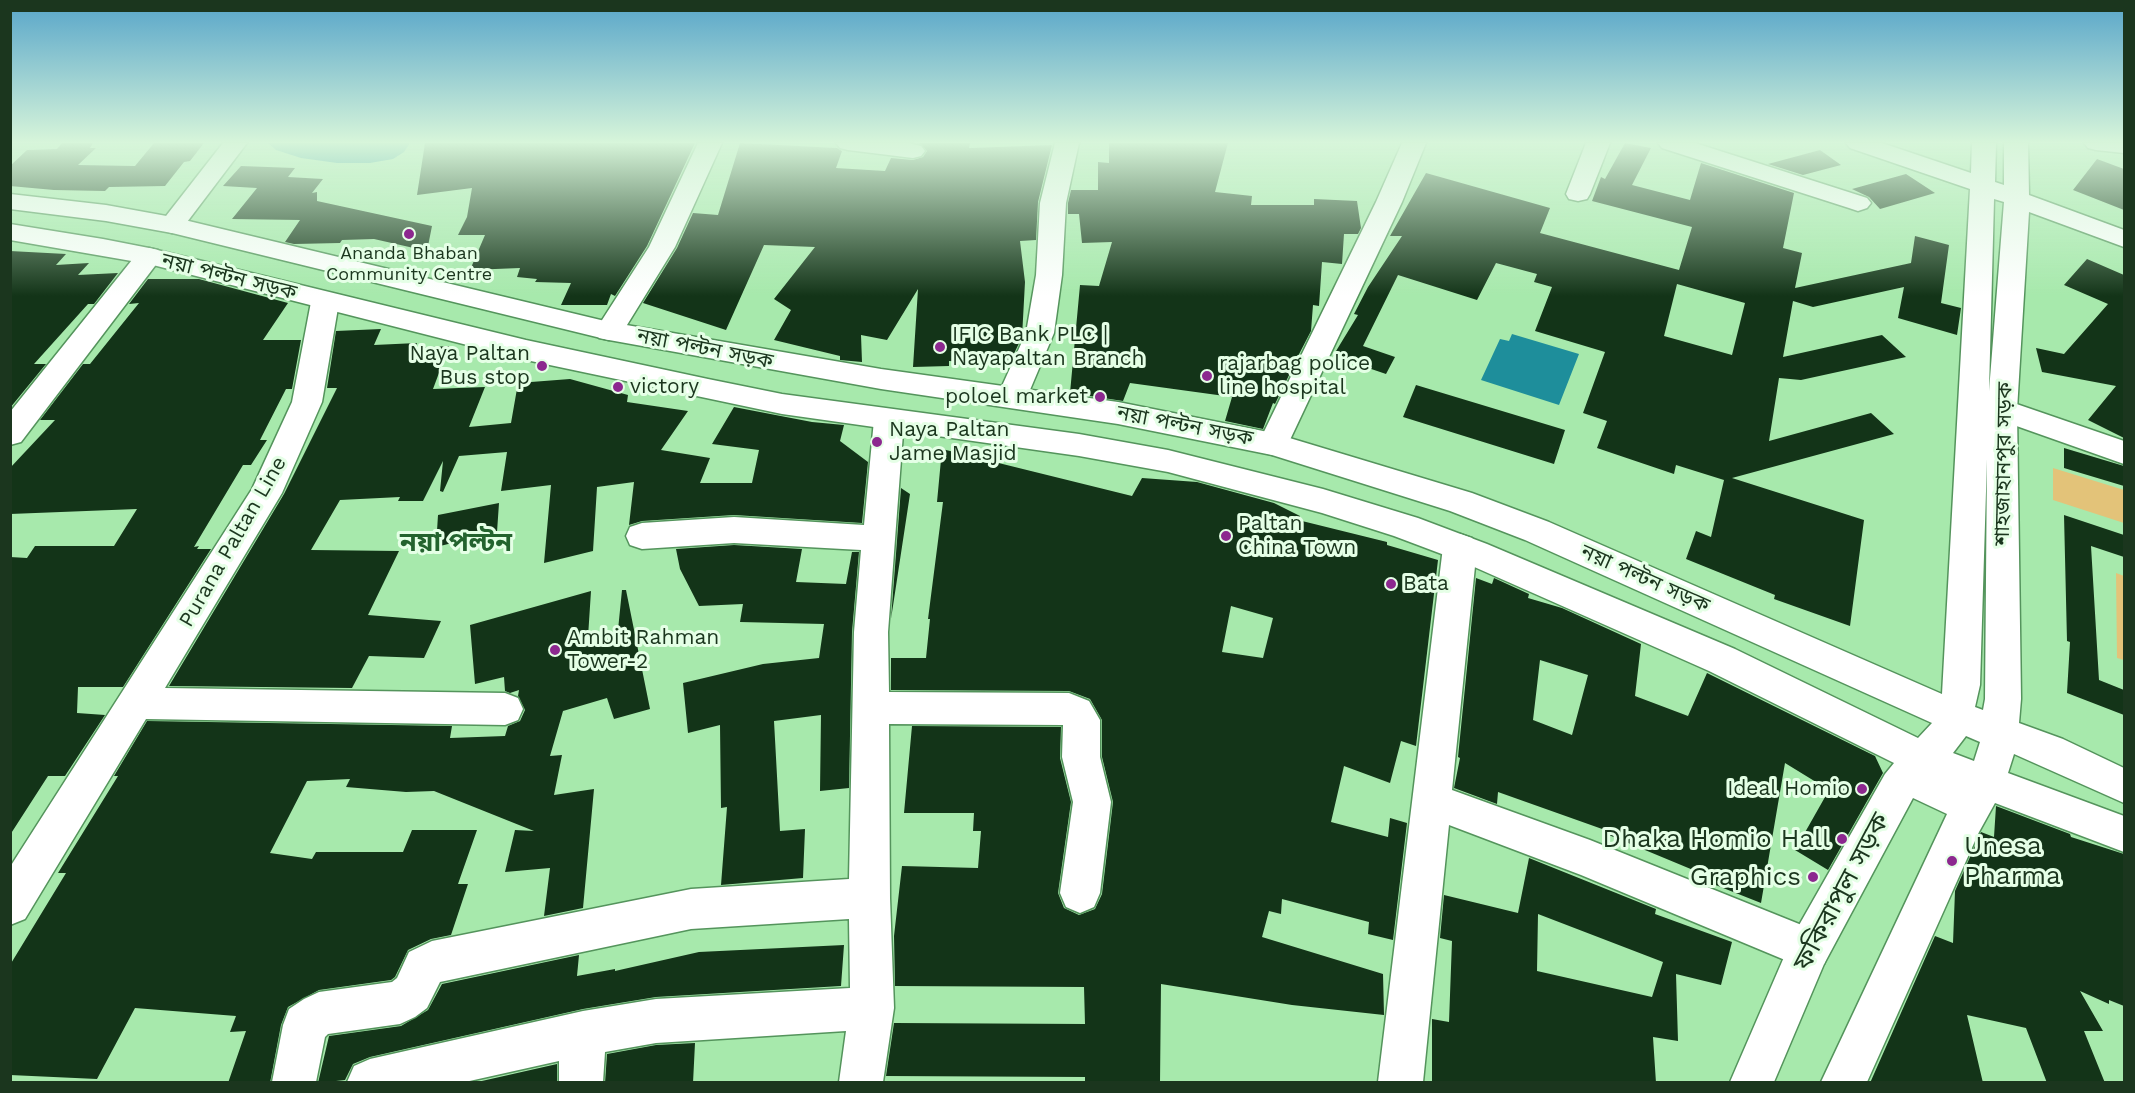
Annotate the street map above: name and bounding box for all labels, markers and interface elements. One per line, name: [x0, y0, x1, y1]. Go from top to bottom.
marker: Ananda Bhaban Community Centre: [402, 227, 416, 241]
place label: Ananda Bhaban Community Centre: [326, 243, 492, 286]
street label: নয়া পল্টন সড়ক: [159, 248, 299, 306]
place label: IFIC Bank PLC | Nayapaltan Branch: [952, 322, 1145, 372]
street label: নয়া পল্টন সড়ক: [635, 323, 775, 375]
marker: IFIC Bank PLC | Nayapaltan Branch: [933, 340, 947, 354]
place label: Naya Paltan Bus stop: [409, 341, 530, 391]
place label: rajarbag police line hospital: [1219, 351, 1370, 401]
marker: Naya Paltan Bus stop: [535, 359, 549, 373]
marker: rajarbag police line hospital: [1200, 369, 1214, 383]
place label: victory: [630, 374, 699, 400]
marker: victory: [611, 380, 625, 394]
street label: শাহজাহানপুর সড়ক: [1990, 382, 2018, 546]
place label: poloel market: [945, 384, 1088, 410]
marker: poloel market: [1093, 390, 1107, 404]
street label: নয়া পল্টন সড়ক: [1115, 400, 1255, 452]
place label: Naya Paltan Jame Masjid: [889, 417, 1017, 467]
marker: Naya Paltan Jame Masjid: [870, 435, 884, 449]
street label: Purana Paltan Line: [174, 452, 292, 632]
place label: Paltan China Town: [1238, 511, 1356, 561]
district label: নয়া পল্টন: [400, 527, 512, 559]
marker: Paltan China Town: [1219, 529, 1233, 543]
street label: নয়া পল্টন সড়ক: [1577, 539, 1713, 619]
place label: Bata: [1403, 571, 1449, 597]
marker: Bata: [1384, 577, 1398, 591]
place label: Ambit Rahman Tower-2: [567, 625, 719, 675]
marker: Ambit Rahman Tower-2: [548, 643, 562, 657]
place label: Ideal Homio: [1727, 776, 1850, 802]
marker: Ideal Homio: [1855, 782, 1869, 796]
street label: ফকিরাপুল সড়ক: [1787, 808, 1897, 976]
place label: Dhaka Homio Hall: [1602, 823, 1830, 855]
place label: Unesa Pharma: [1964, 830, 2061, 892]
marker: Dhaka Homio Hall: [1835, 832, 1849, 846]
marker: Unesa Pharma: [1945, 854, 1959, 868]
place label: Graphics: [1690, 861, 1801, 893]
marker: Graphics: [1806, 870, 1820, 884]

